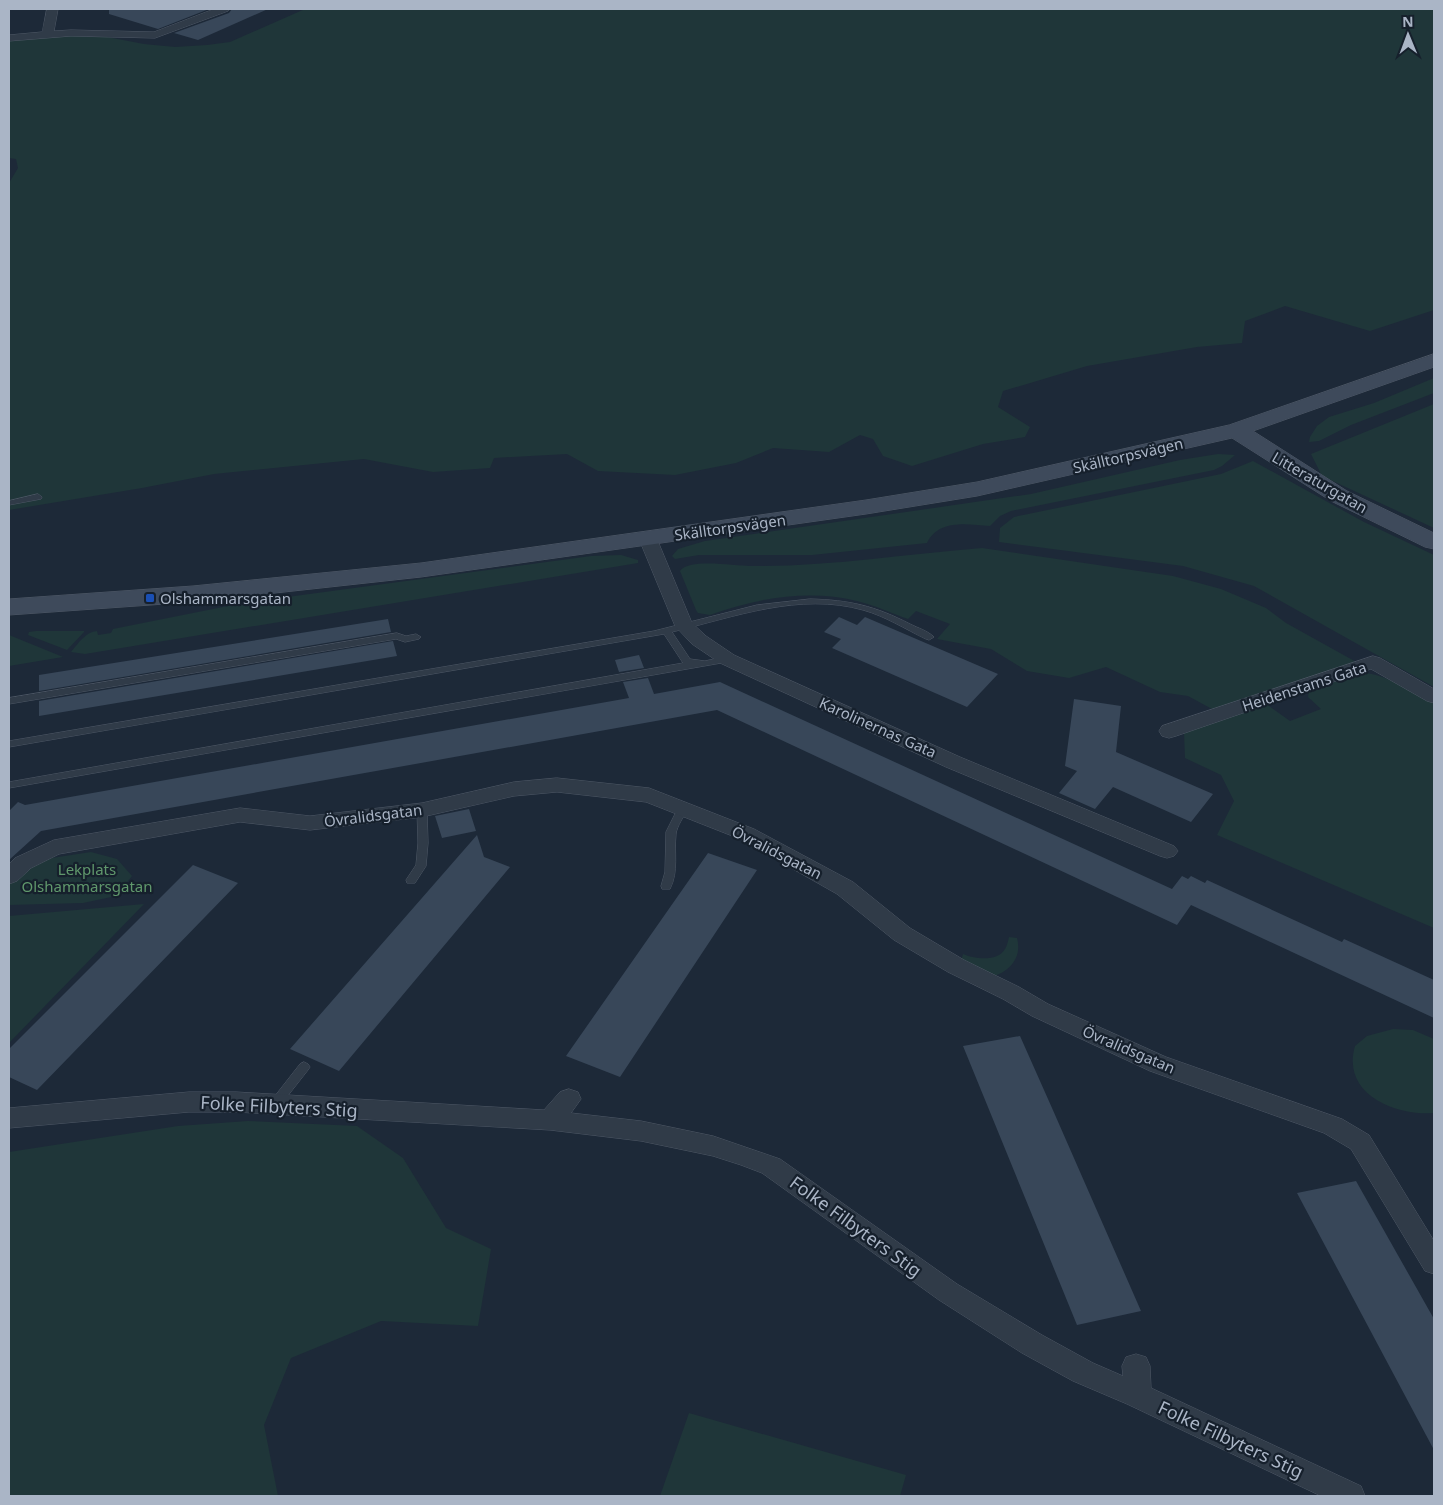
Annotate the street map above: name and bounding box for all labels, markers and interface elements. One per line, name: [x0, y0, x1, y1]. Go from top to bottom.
north arrow: [1383, 10, 1433, 60]
text: N: [1402, 12, 1414, 31]
street label: Skälltorpsvägen: [1071, 433, 1185, 477]
street label: Litteraturgatan: [1269, 447, 1371, 517]
street label: Skälltorpsvägen: [673, 509, 787, 545]
place label: Olshammarsgatan: [160, 588, 291, 608]
marker: Olshammarsgatan: [144, 592, 156, 604]
street label: Heidenstams Gata: [1239, 656, 1369, 716]
street label: Karolinernas Gata: [816, 692, 940, 762]
street label: Övralidsgatan: [323, 799, 423, 831]
street label: Övralidsgatan: [729, 821, 825, 883]
park label: Lekplats Olshammarsgatan: [21, 859, 153, 896]
street label: Övralidsgatan: [1080, 1021, 1178, 1077]
street label: Folke Filbyters Stig: [200, 1090, 358, 1122]
street label: Folke Filbyters Stig: [785, 1170, 927, 1282]
street label: Folke Filbyters Stig: [1155, 1395, 1307, 1483]

